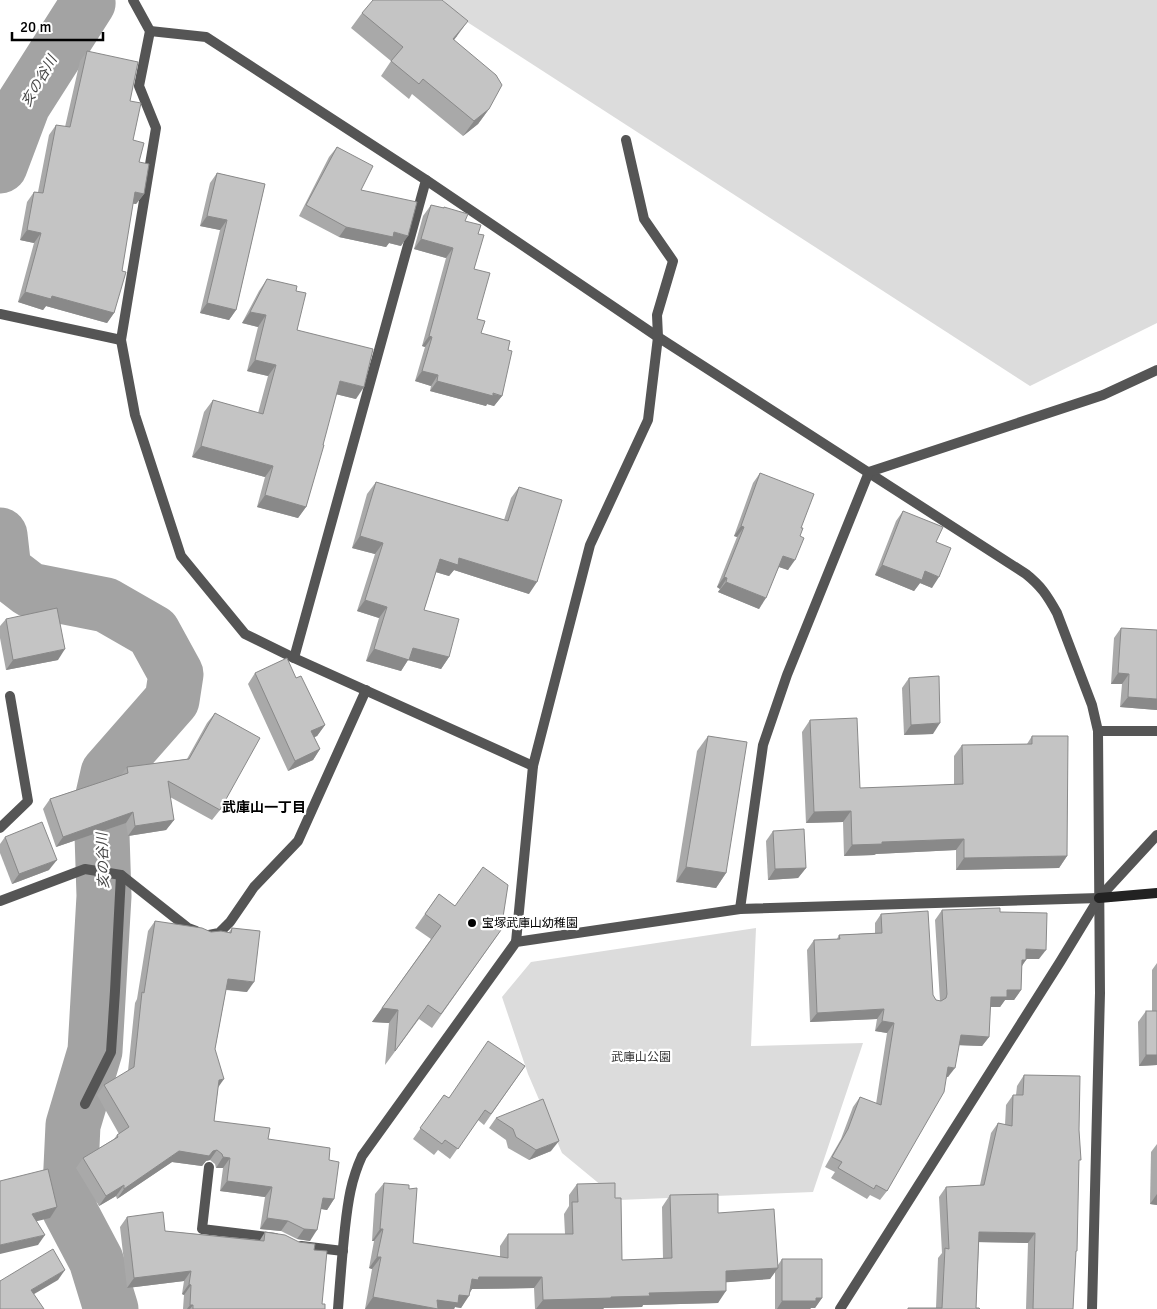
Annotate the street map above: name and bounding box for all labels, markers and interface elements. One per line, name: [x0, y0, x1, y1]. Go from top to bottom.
scale bar: [12, 10, 104, 42]
text: 20 m: [20, 18, 51, 36]
water label: 亥の谷川: [18, 51, 61, 109]
district label: 武庫山一丁目: [222, 799, 306, 816]
water label: 亥の谷川: [93, 831, 112, 889]
place label: 宝塚武庫山幼稚園: [482, 916, 578, 931]
marker: 宝塚武庫山幼稚園: [466, 917, 478, 929]
park label: 武庫山公園: [611, 1050, 671, 1065]

